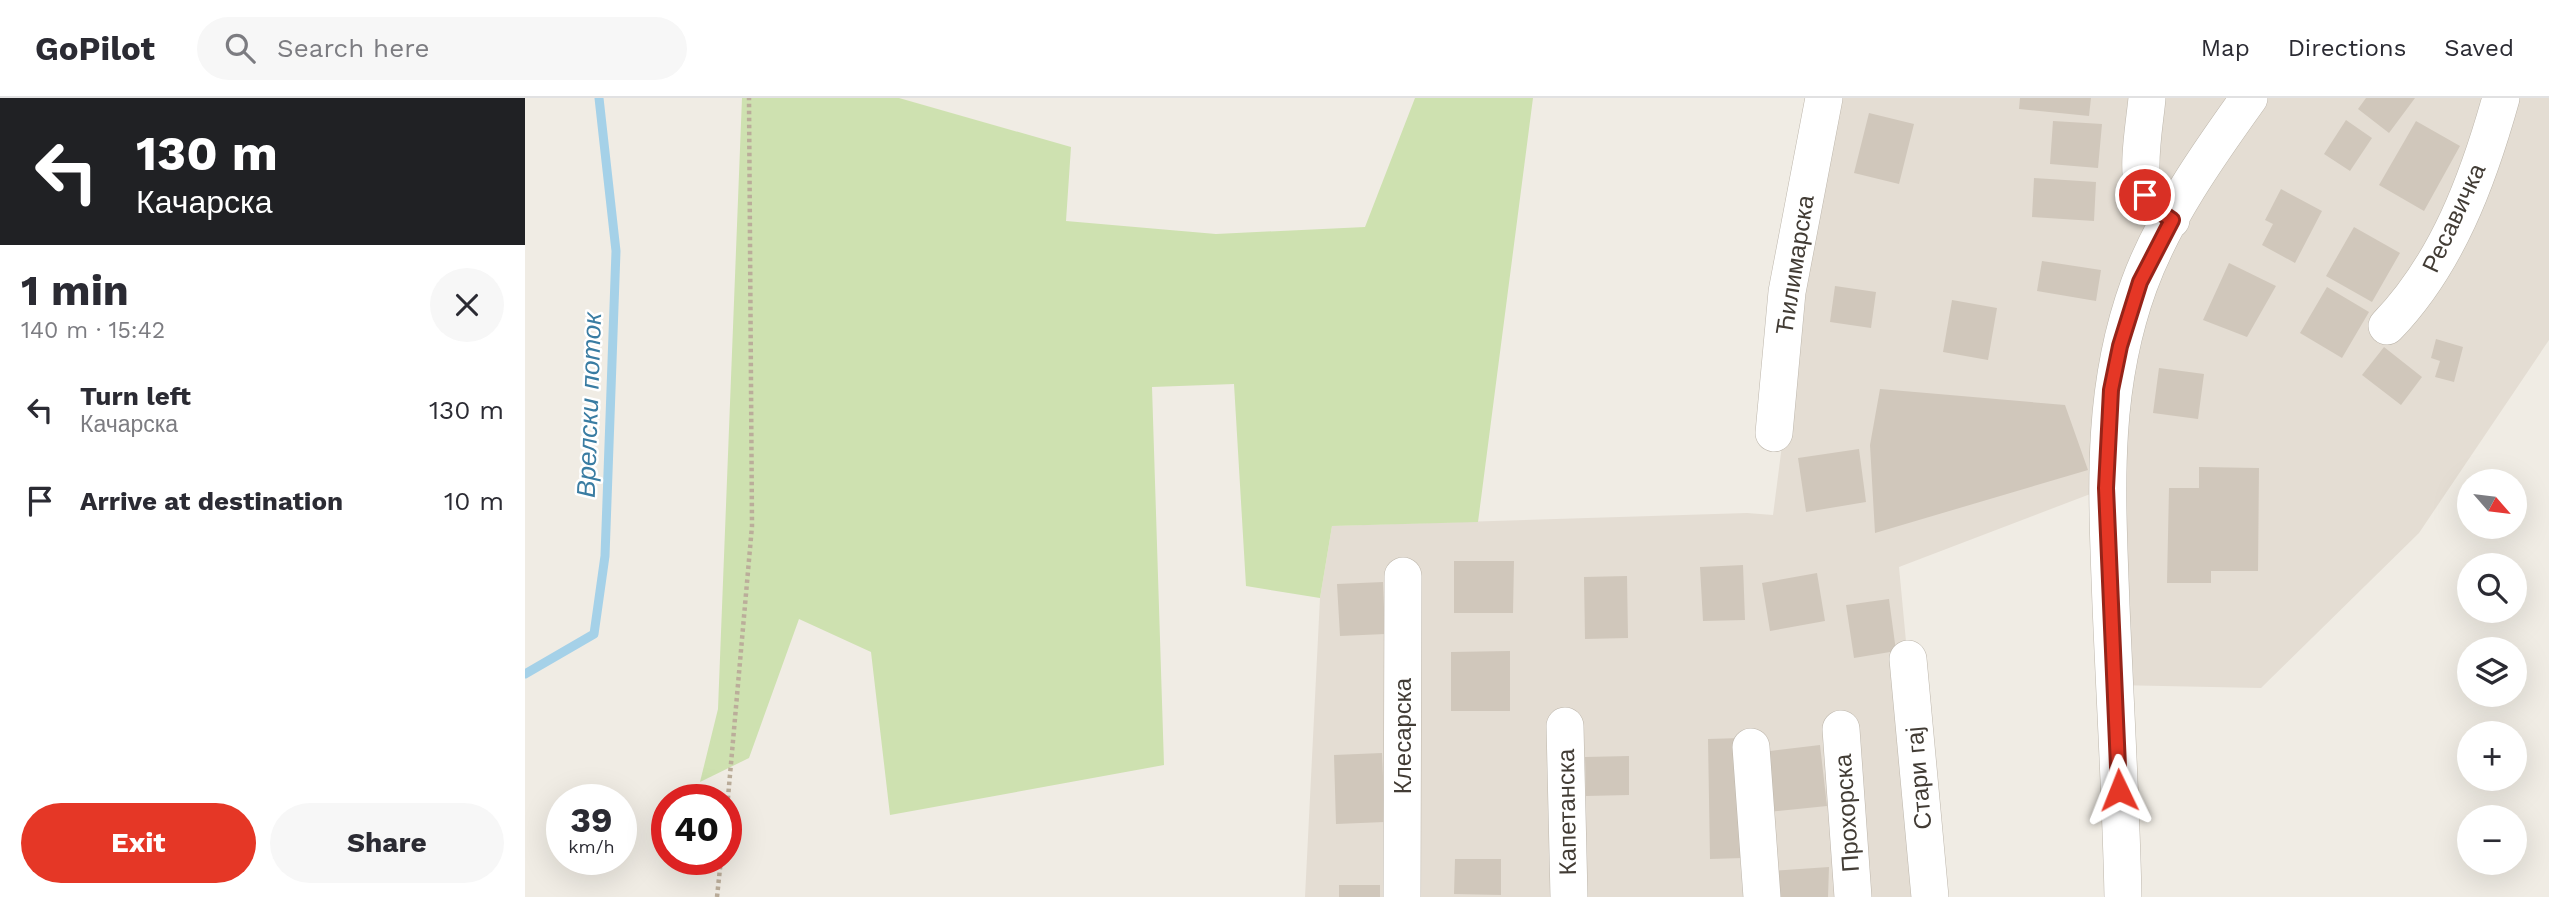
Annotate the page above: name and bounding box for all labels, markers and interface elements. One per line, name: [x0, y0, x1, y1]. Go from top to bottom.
search box: [197, 17, 687, 80]
text: GoPilot: [35, 29, 155, 68]
icon: search: [221, 29, 259, 67]
text: Search here: [277, 33, 429, 63]
text: Map: [2201, 34, 2250, 62]
text: Directions: [2288, 34, 2406, 62]
text: Saved: [2444, 34, 2514, 62]
text: 130 m: [136, 124, 278, 182]
icon: left: [21, 126, 112, 217]
street label: Ресавичка: [2417, 159, 2492, 277]
pin: [2115, 165, 2175, 225]
icon: arrive: [2126, 176, 2164, 214]
text: Качарска: [136, 183, 273, 221]
street label: Ћилимарска: [1770, 193, 1820, 337]
text: 1 min: [21, 266, 129, 315]
button: close: [430, 268, 504, 342]
water label: Врелски поток: [571, 310, 607, 498]
text: 140 m · 15:42: [21, 317, 165, 344]
text: Turn left: [80, 381, 191, 411]
icon: left: [21, 391, 59, 429]
text: 130 m: [429, 395, 504, 425]
text: Качарска: [80, 411, 178, 438]
north arrow: [2457, 469, 2527, 539]
map controls: [2457, 469, 2527, 875]
icon: arrive: [21, 482, 59, 520]
text: Arrive at destination: [80, 486, 343, 516]
text: 10 m: [444, 486, 504, 516]
button: search: [2457, 553, 2527, 623]
button: layers: [2457, 637, 2527, 707]
street label: Клесарска: [1389, 677, 1417, 794]
button: +: [2457, 721, 2527, 791]
street label: Стари гај: [1901, 725, 1937, 831]
street label: Капетанска: [1552, 748, 1582, 876]
street label: Прохорска: [1829, 752, 1865, 873]
position arrow: [2082, 753, 2156, 827]
speed limit sign: 40: [651, 784, 742, 875]
text: 39: [570, 799, 613, 841]
button: Exit: [21, 803, 256, 883]
button: Share: [270, 803, 504, 883]
button: −: [2457, 805, 2527, 875]
text: km/h: [568, 836, 615, 857]

